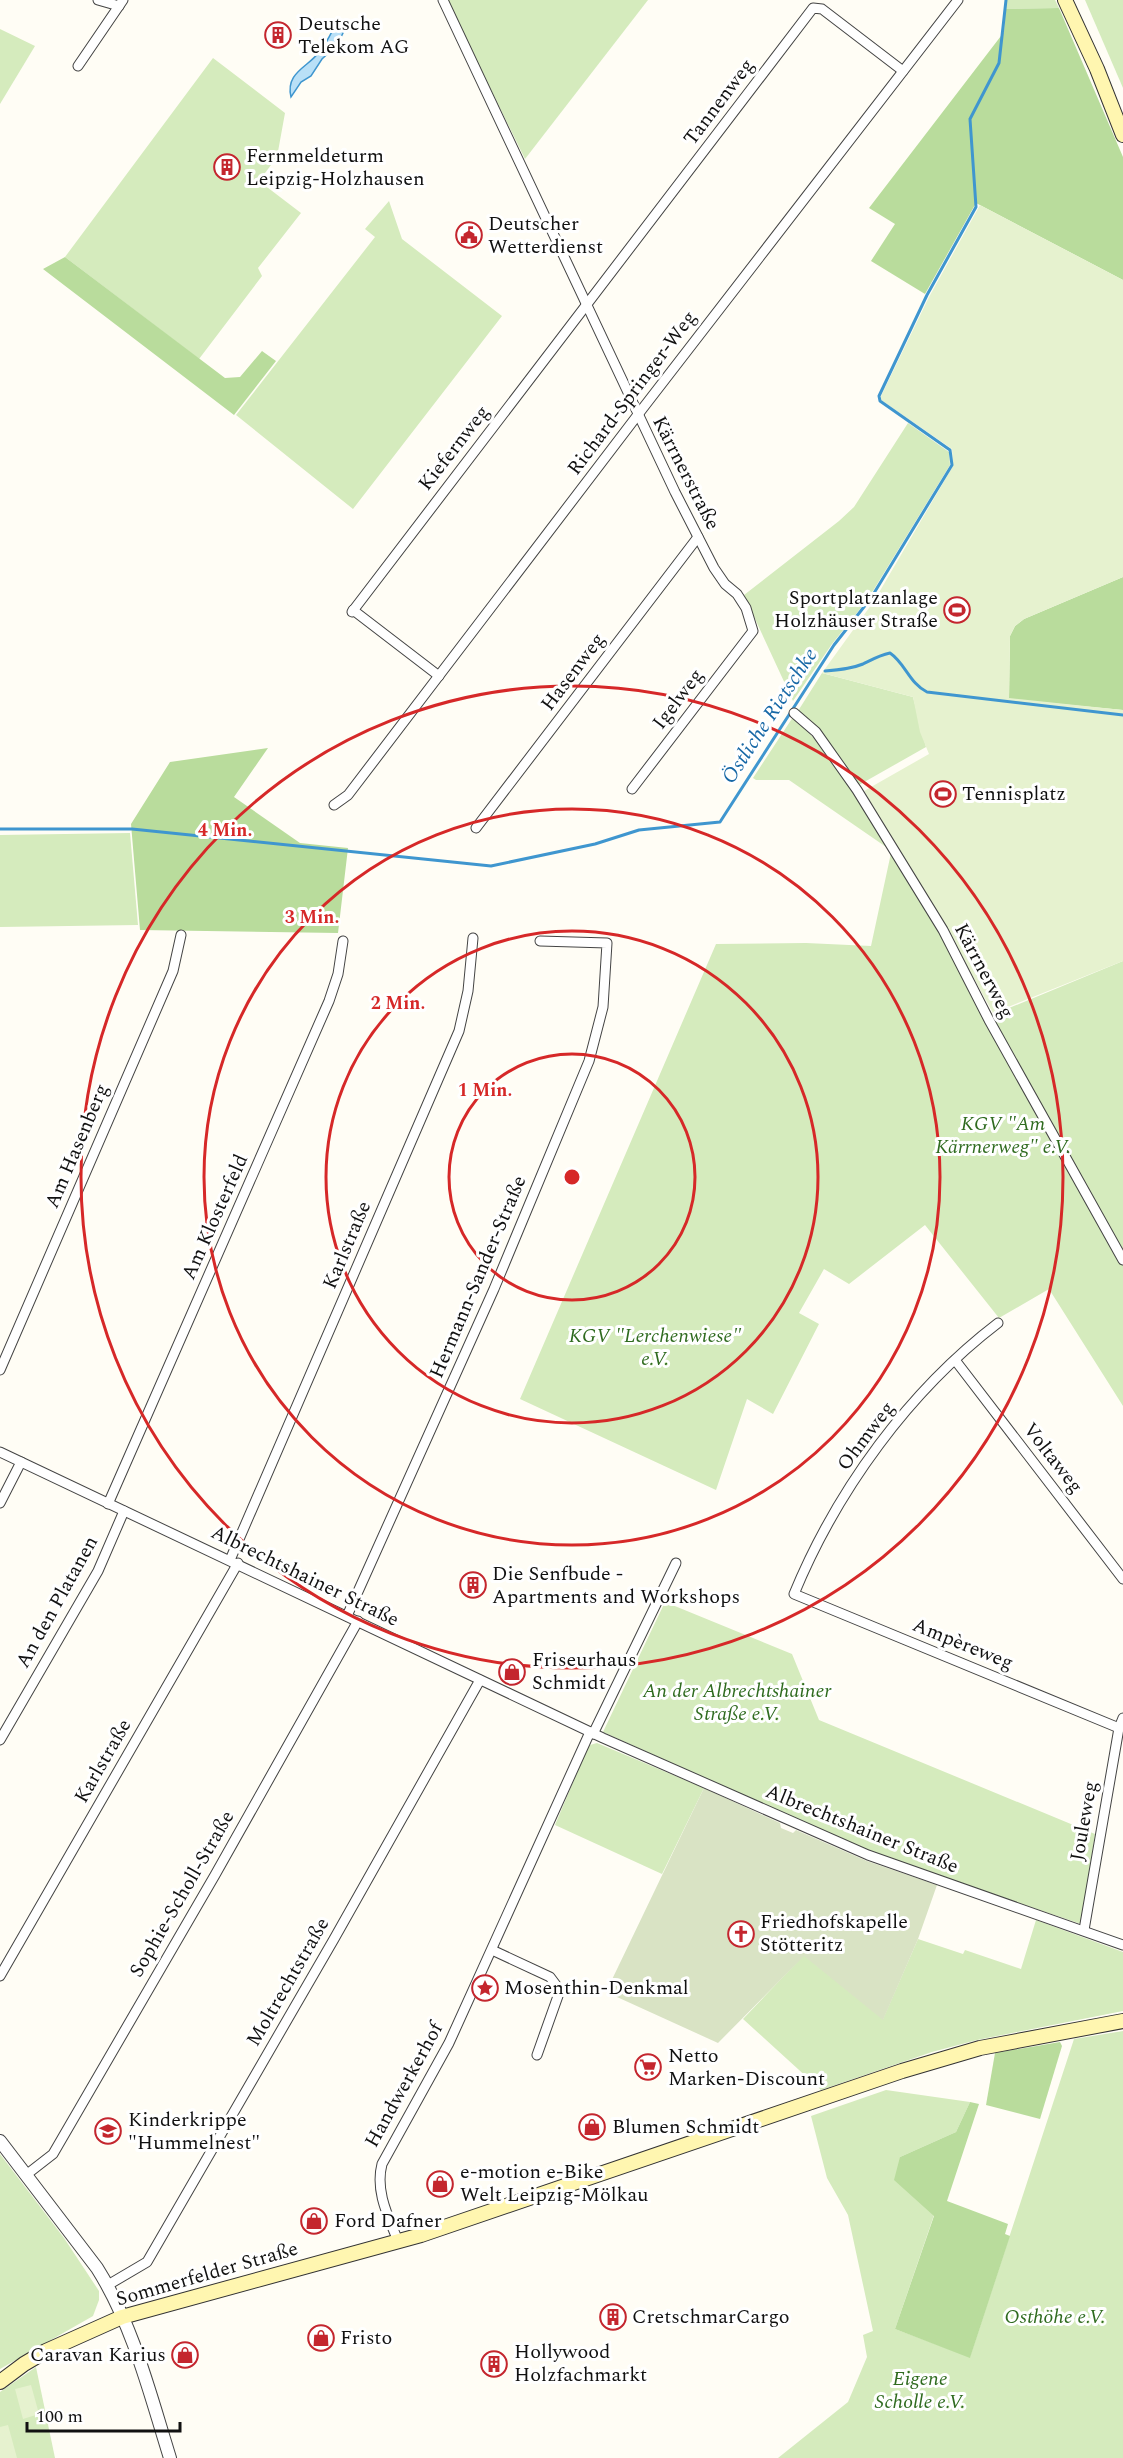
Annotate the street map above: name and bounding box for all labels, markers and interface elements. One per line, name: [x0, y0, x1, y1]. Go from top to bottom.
place label: Deutsche Telekom AG: [298, 9, 409, 62]
building icon: Deutsche Telekom AG: [263, 20, 293, 50]
street label: Tannenweg: [676, 52, 762, 152]
place label: Fernmeldeturm Leipzig-Holzhausen: [246, 141, 425, 194]
building icon: Fernmeldeturm Leipzig-Holzhausen: [212, 152, 242, 182]
place label: Deutscher Wetterdienst: [488, 209, 603, 262]
public building icon: Deutscher Wetterdienst: [454, 220, 484, 250]
street label: Richard-Springer-Weg: [560, 304, 704, 482]
street label: Kiefernweg: [411, 399, 497, 497]
street label: Kärrnerstraße: [644, 411, 728, 535]
place label: Sportplatzanlage Holzhäuser Straße: [774, 583, 938, 636]
sports icon: Sportplatzanlage Holzhäuser Straße: [942, 595, 972, 625]
street label: Hasenweg: [534, 626, 612, 718]
water label: Östliche Rietschke: [714, 642, 826, 790]
street label: Igelweg: [645, 662, 711, 736]
sports icon: Tennisplatz: [928, 779, 958, 809]
place label: Tennisplatz: [962, 779, 1066, 809]
text: 4 Min.: [198, 817, 252, 844]
text: 3 Min.: [285, 904, 339, 931]
street label: Kärrnerweg: [946, 918, 1022, 1024]
text: 2 Min.: [371, 990, 425, 1017]
text: 1 Min.: [458, 1077, 512, 1104]
street label: Am Hasenberg: [37, 1079, 117, 1213]
park label: KGV "Am Kärrnerweg" e.V.: [935, 1109, 1071, 1162]
street label: Am Klosterfeld: [174, 1149, 256, 1285]
centre of rings: [562, 1167, 582, 1187]
street label: Hermann-Sander-Straße: [422, 1171, 534, 1383]
street label: Karlstraße: [315, 1196, 379, 1294]
park label: KGV "Lerchenwiese" e.V.: [569, 1321, 741, 1374]
street label: Ohmweg: [830, 1395, 902, 1477]
street label: Voltaweg: [1016, 1416, 1090, 1500]
street label: Albrechtshainer Straße: [206, 1517, 404, 1635]
street label: An den Platanen: [8, 1530, 106, 1674]
place label: Die Senfbude - Apartments and Workshops: [492, 1559, 740, 1612]
building icon: Die Senfbude - Apartments and Workshops: [458, 1570, 488, 1600]
street label: Ampèreweg: [908, 1610, 1018, 1678]
place label: Friseurhaus Schmidt: [532, 1645, 637, 1698]
shop icon: Friseurhaus Schmidt: [497, 1657, 527, 1687]
park label: An der Albrechtshainer Straße e.V.: [642, 1676, 832, 1729]
street label: Karlstraße: [67, 1713, 139, 1809]
street label: Albrechtshainer Straße: [761, 1776, 963, 1882]
street label: Jouleweg: [1062, 1779, 1106, 1863]
street label: Sophie-Scholl-Straße: [122, 1805, 242, 1983]
place label: Friedhofskapelle Stötteritz: [760, 1907, 908, 1960]
street label: Moltrechtstraße: [239, 1912, 337, 2052]
church icon: Friedhofskapelle Stötteritz: [726, 1919, 756, 1949]
place icon: Mosenthin-Denkmal: [470, 1973, 500, 2003]
place label: Mosenthin-Denkmal: [504, 1973, 689, 2003]
street label: Handwerkerhof: [357, 2015, 452, 2153]
place label: Netto Marken-Discount: [668, 2041, 825, 2094]
supermarket icon: Netto Marken-Discount: [633, 2052, 663, 2082]
place label: Kinderkrippe "Hummelnest": [128, 2105, 260, 2158]
shop icon: Blumen Schmidt: [577, 2112, 607, 2142]
place label: Blumen Schmidt: [612, 2112, 759, 2142]
school or university icon: Kinderkrippe "Hummelnest": [93, 2116, 123, 2146]
place label: e-motion e-Bike Welt Leipzig-Mölkau: [460, 2157, 648, 2210]
shop icon: e-motion e-Bike Welt Leipzig-Mölkau: [425, 2169, 455, 2199]
shop icon: Ford Dafner: [299, 2206, 329, 2236]
place label: Ford Dafner: [334, 2206, 442, 2236]
street label: Sommerfelder Straße: [113, 2234, 301, 2314]
building icon: CretschmarCargo: [598, 2302, 628, 2332]
place label: CretschmarCargo: [632, 2302, 790, 2332]
park label: Osthöhe e.V.: [1005, 2302, 1105, 2332]
shop icon: Fristo: [306, 2323, 336, 2353]
place label: Fristo: [340, 2323, 392, 2353]
place label: Hollywood Holzfachmarkt: [514, 2337, 647, 2390]
place label: Caravan Karius: [30, 2340, 166, 2370]
shop icon: Caravan Karius: [170, 2340, 200, 2370]
building icon: Hollywood Holzfachmarkt: [479, 2349, 509, 2379]
park label: Eigene Scholle e.V.: [875, 2364, 965, 2417]
scale bar: [27, 2395, 180, 2433]
text: 100 m: [36, 2403, 83, 2430]

